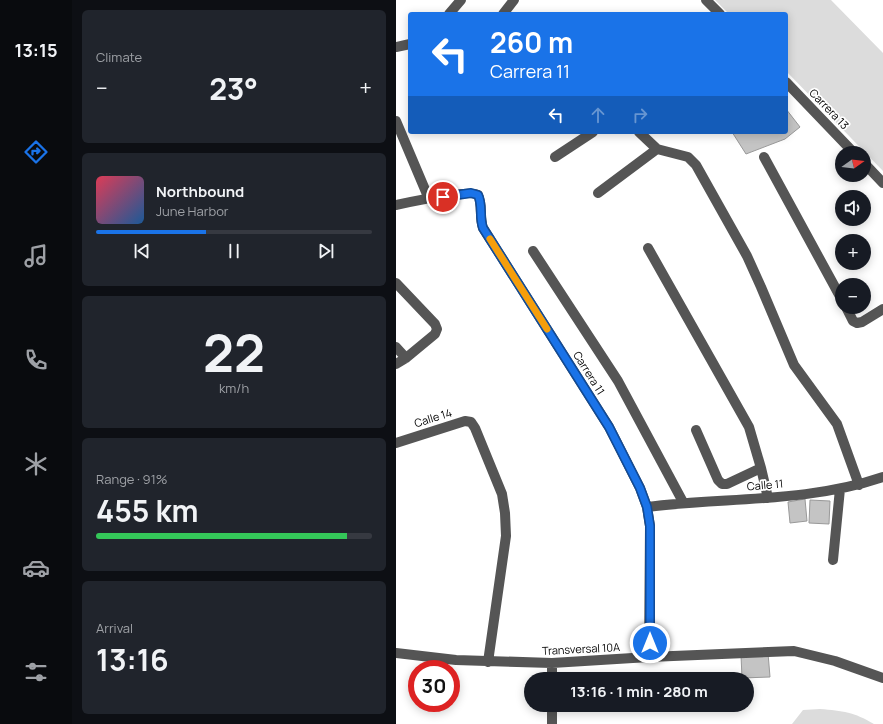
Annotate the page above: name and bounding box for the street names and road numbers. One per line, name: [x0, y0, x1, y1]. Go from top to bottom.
street label: Carrera 13: [806, 85, 852, 132]
street label: Carrera 11: [570, 348, 609, 397]
street label: Calle 14: [412, 405, 453, 430]
street label: Calle 11: [746, 475, 784, 494]
street label: Transversal 10A: [542, 639, 620, 658]

